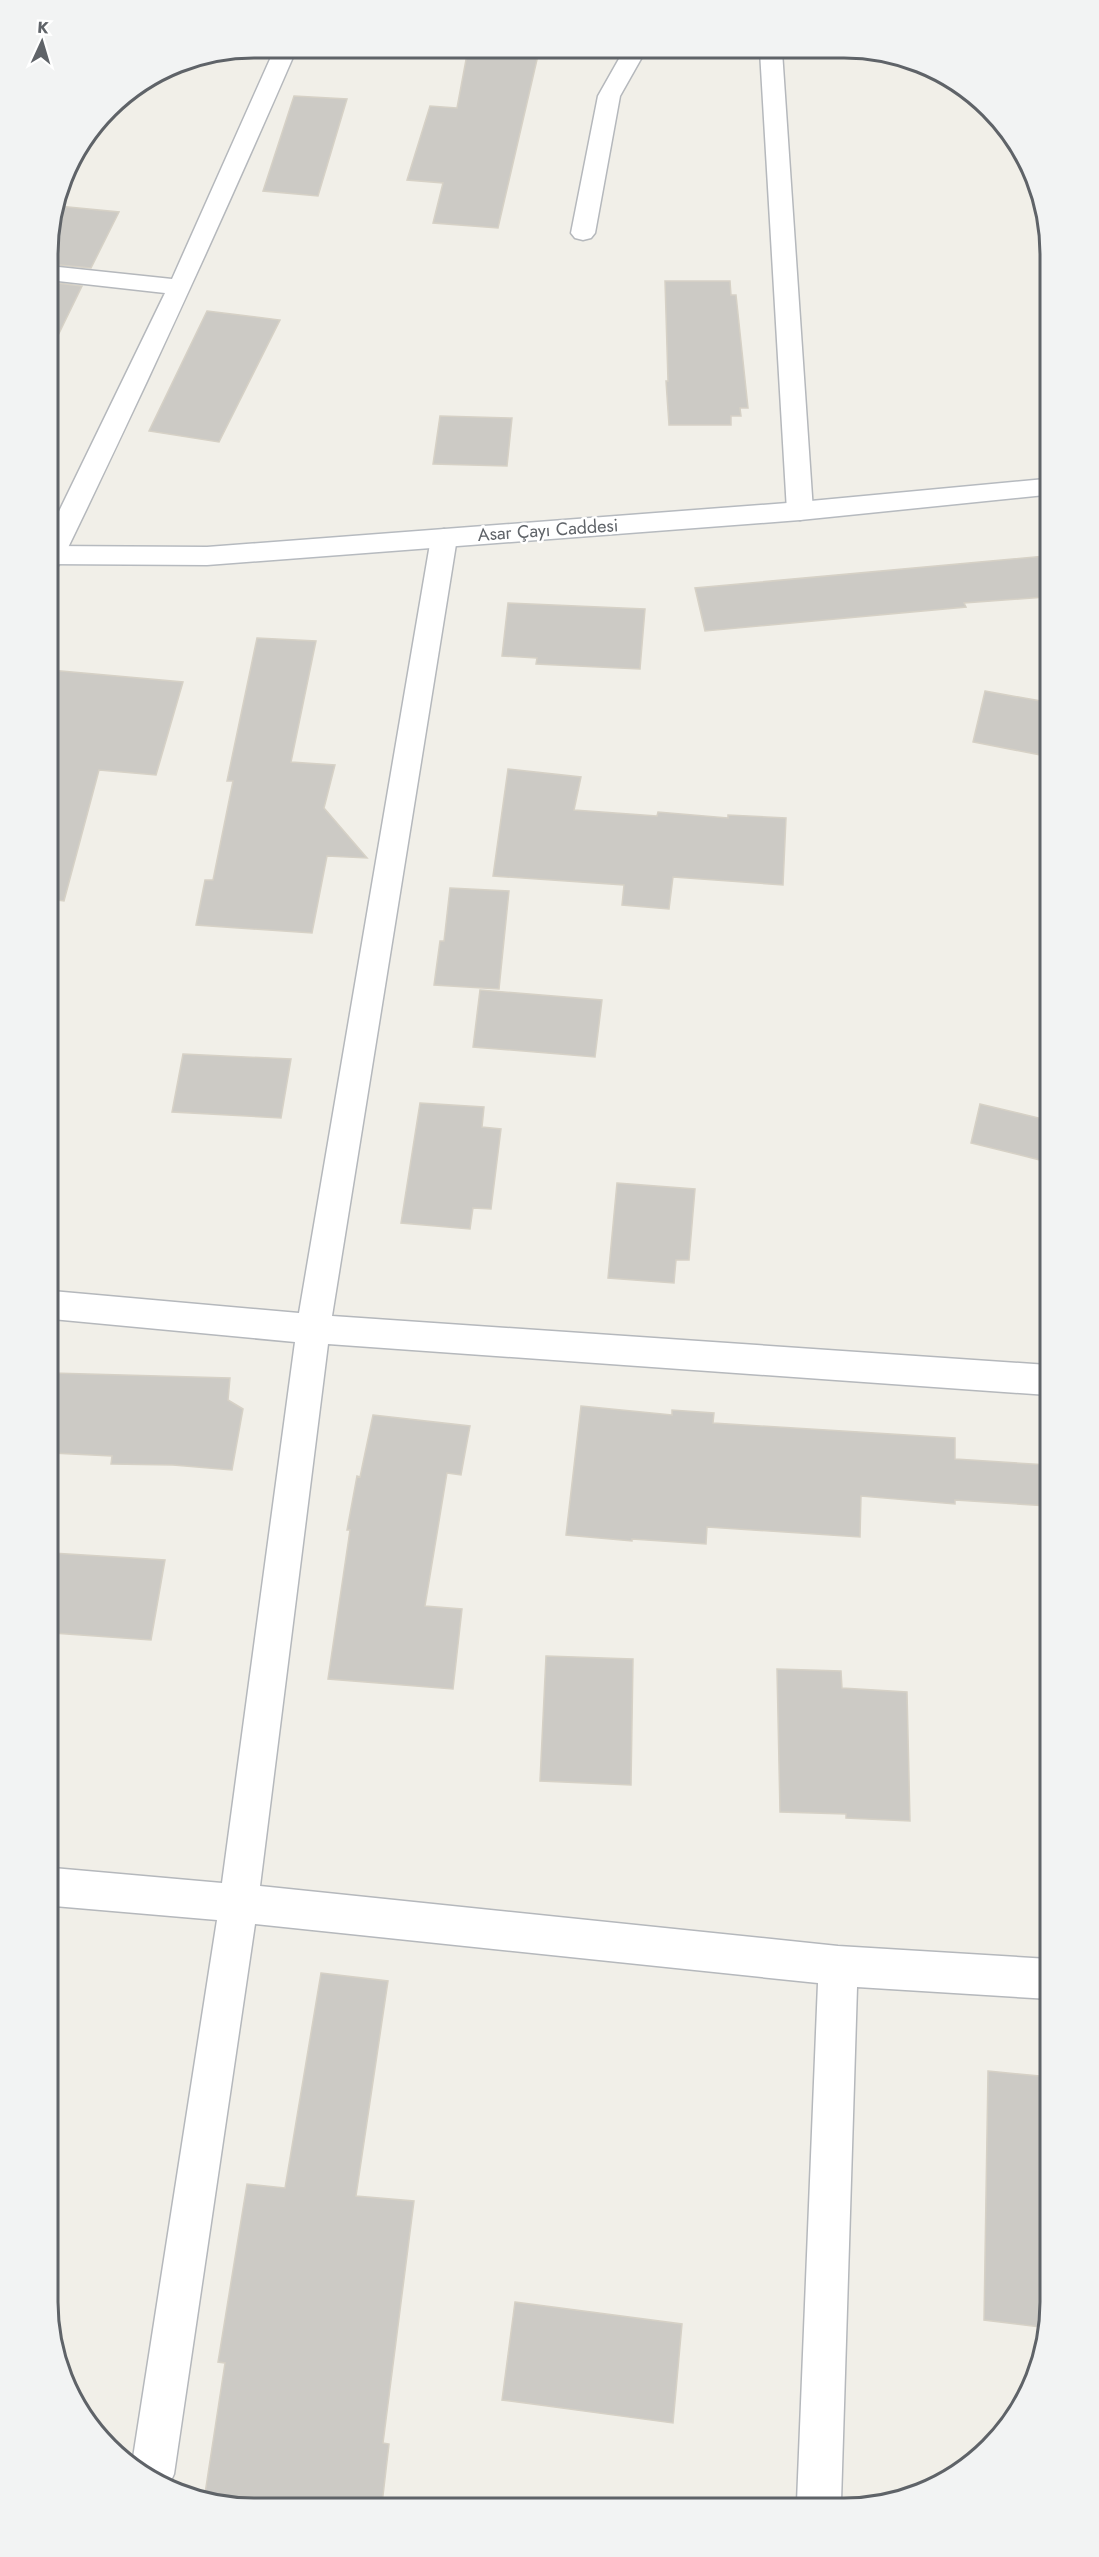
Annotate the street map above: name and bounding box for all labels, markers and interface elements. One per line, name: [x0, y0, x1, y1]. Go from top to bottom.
north arrow: [12, 12, 72, 72]
text: K: [37, 16, 50, 39]
street label: Asar Çayı Caddesi: [477, 512, 619, 548]

